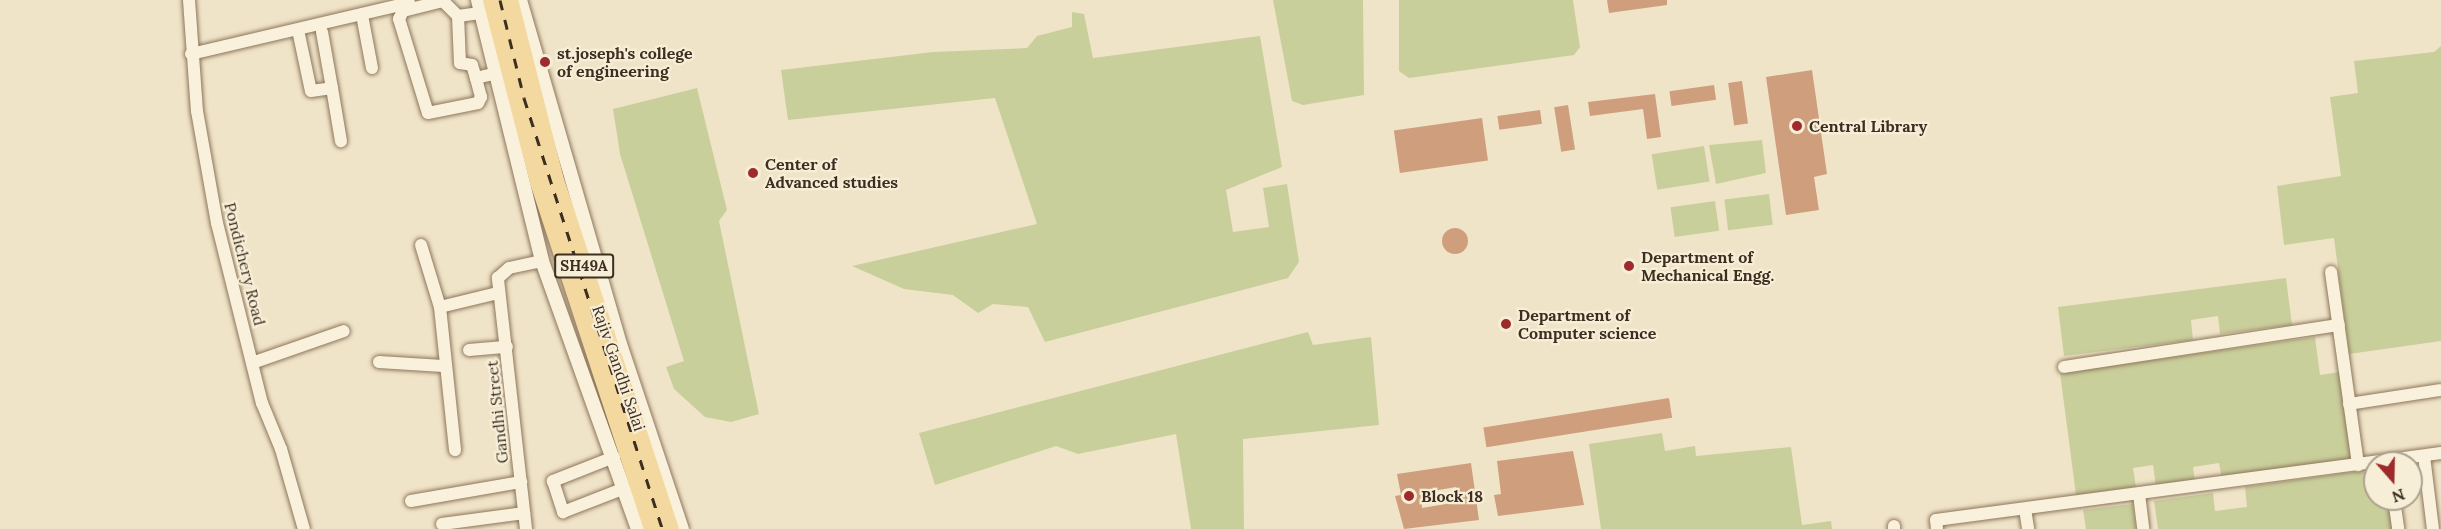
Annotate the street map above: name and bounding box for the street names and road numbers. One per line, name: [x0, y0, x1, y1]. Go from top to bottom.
street label: Pondichery Road: [220, 200, 270, 328]
road number: SH49A: [554, 254, 614, 278]
street label: Rajiv Gandhi Salai: [588, 303, 650, 433]
street label: Gandhi Street: [482, 360, 512, 464]

